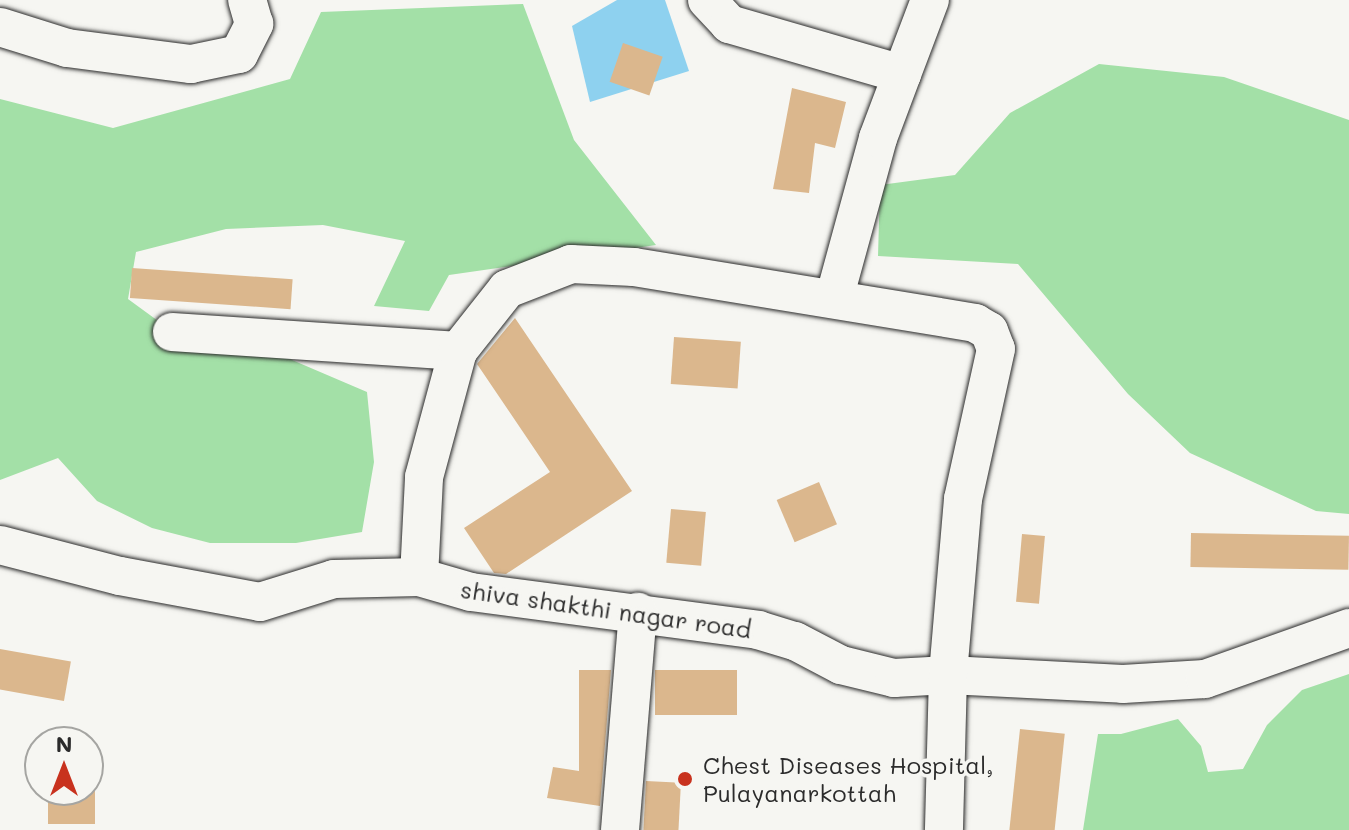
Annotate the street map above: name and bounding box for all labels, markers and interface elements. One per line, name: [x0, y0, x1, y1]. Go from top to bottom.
street label: shiva shakthi nagar road: [459, 574, 753, 644]
north arrow: [24, 726, 104, 806]
text: N: [56, 729, 72, 758]
place label: Chest Diseases Hospital, Pulayanarkottah: [703, 751, 993, 807]
marker: Chest Diseases Hospital, Pulayanarkottah: [674, 768, 696, 790]

